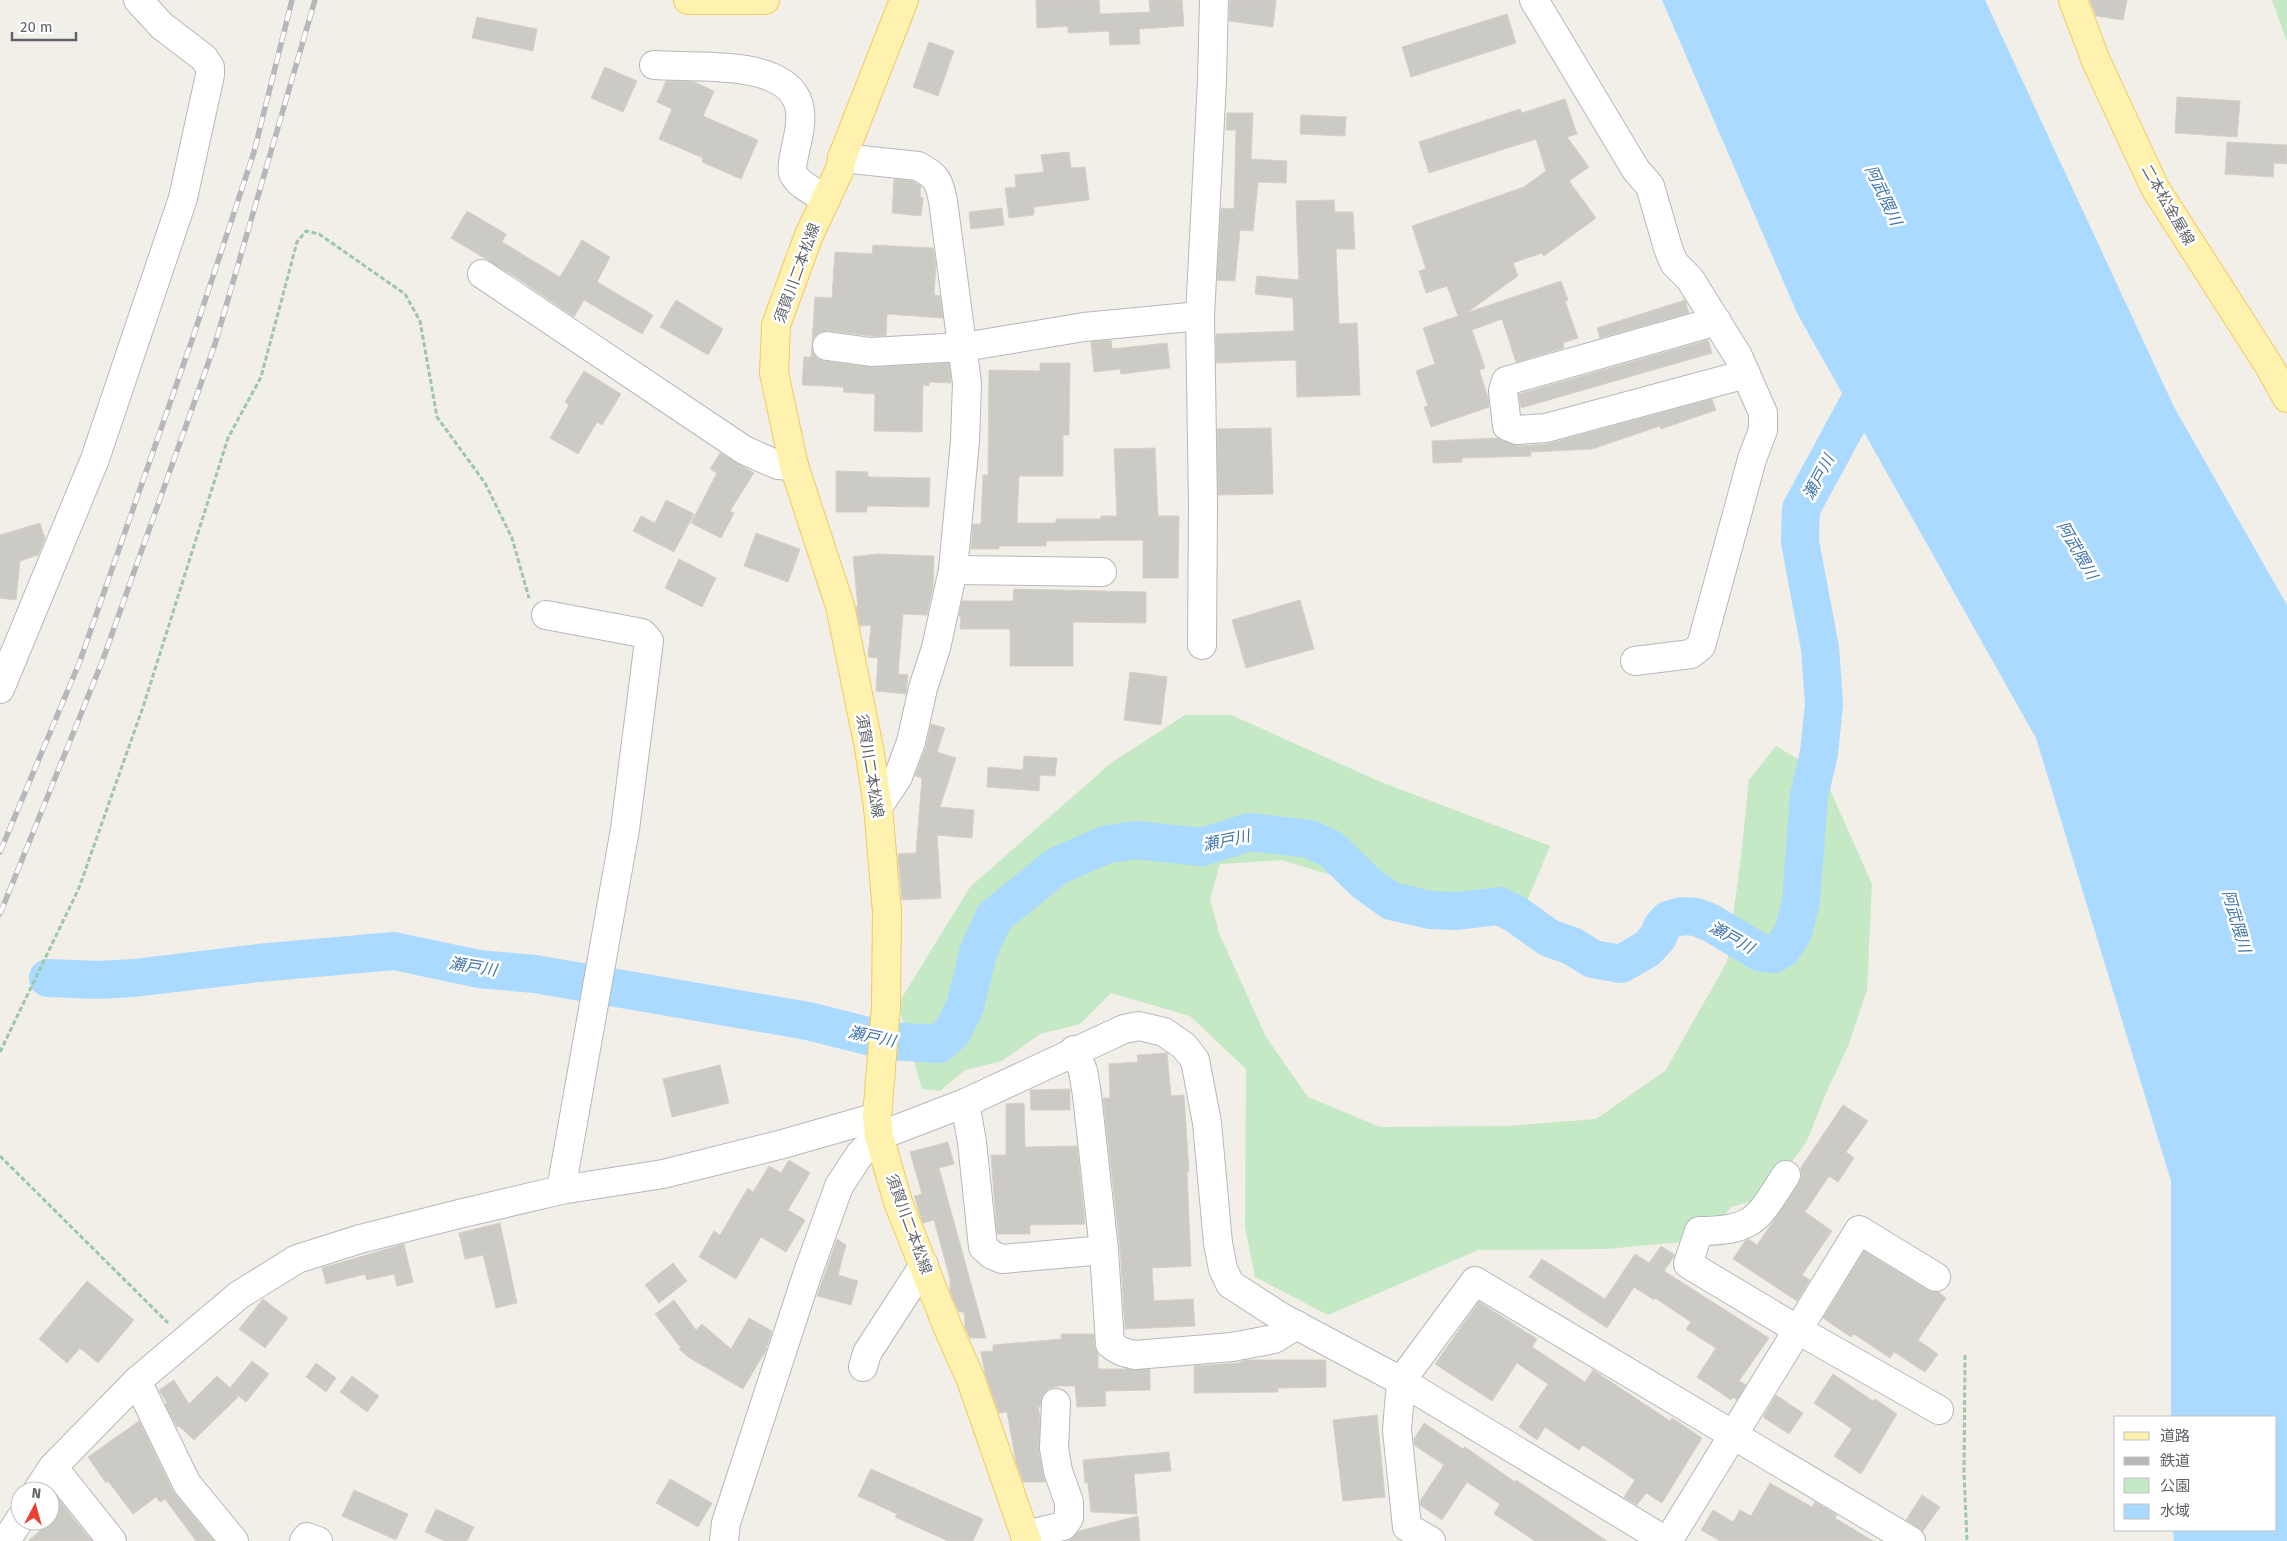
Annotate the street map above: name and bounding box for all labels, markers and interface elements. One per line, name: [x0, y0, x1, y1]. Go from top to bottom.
scale bar: [12, 10, 76, 42]
text: 20 m: [20, 18, 53, 36]
water label: 阿武隈川: [1861, 162, 1907, 230]
street label: 二本松金屋線: [2138, 162, 2198, 248]
street label: 須賀川二本松線: [771, 221, 823, 325]
water label: 瀬戸川: [1799, 450, 1839, 503]
water label: 阿武隈川: [2053, 518, 2103, 584]
street label: 須賀川二本松線: [853, 713, 887, 819]
water label: 瀬戸川: [1201, 826, 1254, 855]
water label: 阿武隈川: [2219, 888, 2255, 956]
water label: 瀬戸川: [1706, 917, 1759, 958]
water label: 瀬戸川: [448, 953, 500, 980]
water label: 瀬戸川: [846, 1022, 899, 1051]
street label: 須賀川二本松線: [883, 1172, 935, 1276]
legend: [2114, 1416, 2277, 1531]
text: 道路: [2160, 1427, 2190, 1445]
text: 鉄道: [2160, 1452, 2190, 1470]
text: 公園: [2160, 1477, 2190, 1495]
north arrow: [10, 1481, 60, 1531]
text: N: [31, 1485, 42, 1503]
text: 水域: [2160, 1502, 2190, 1520]

